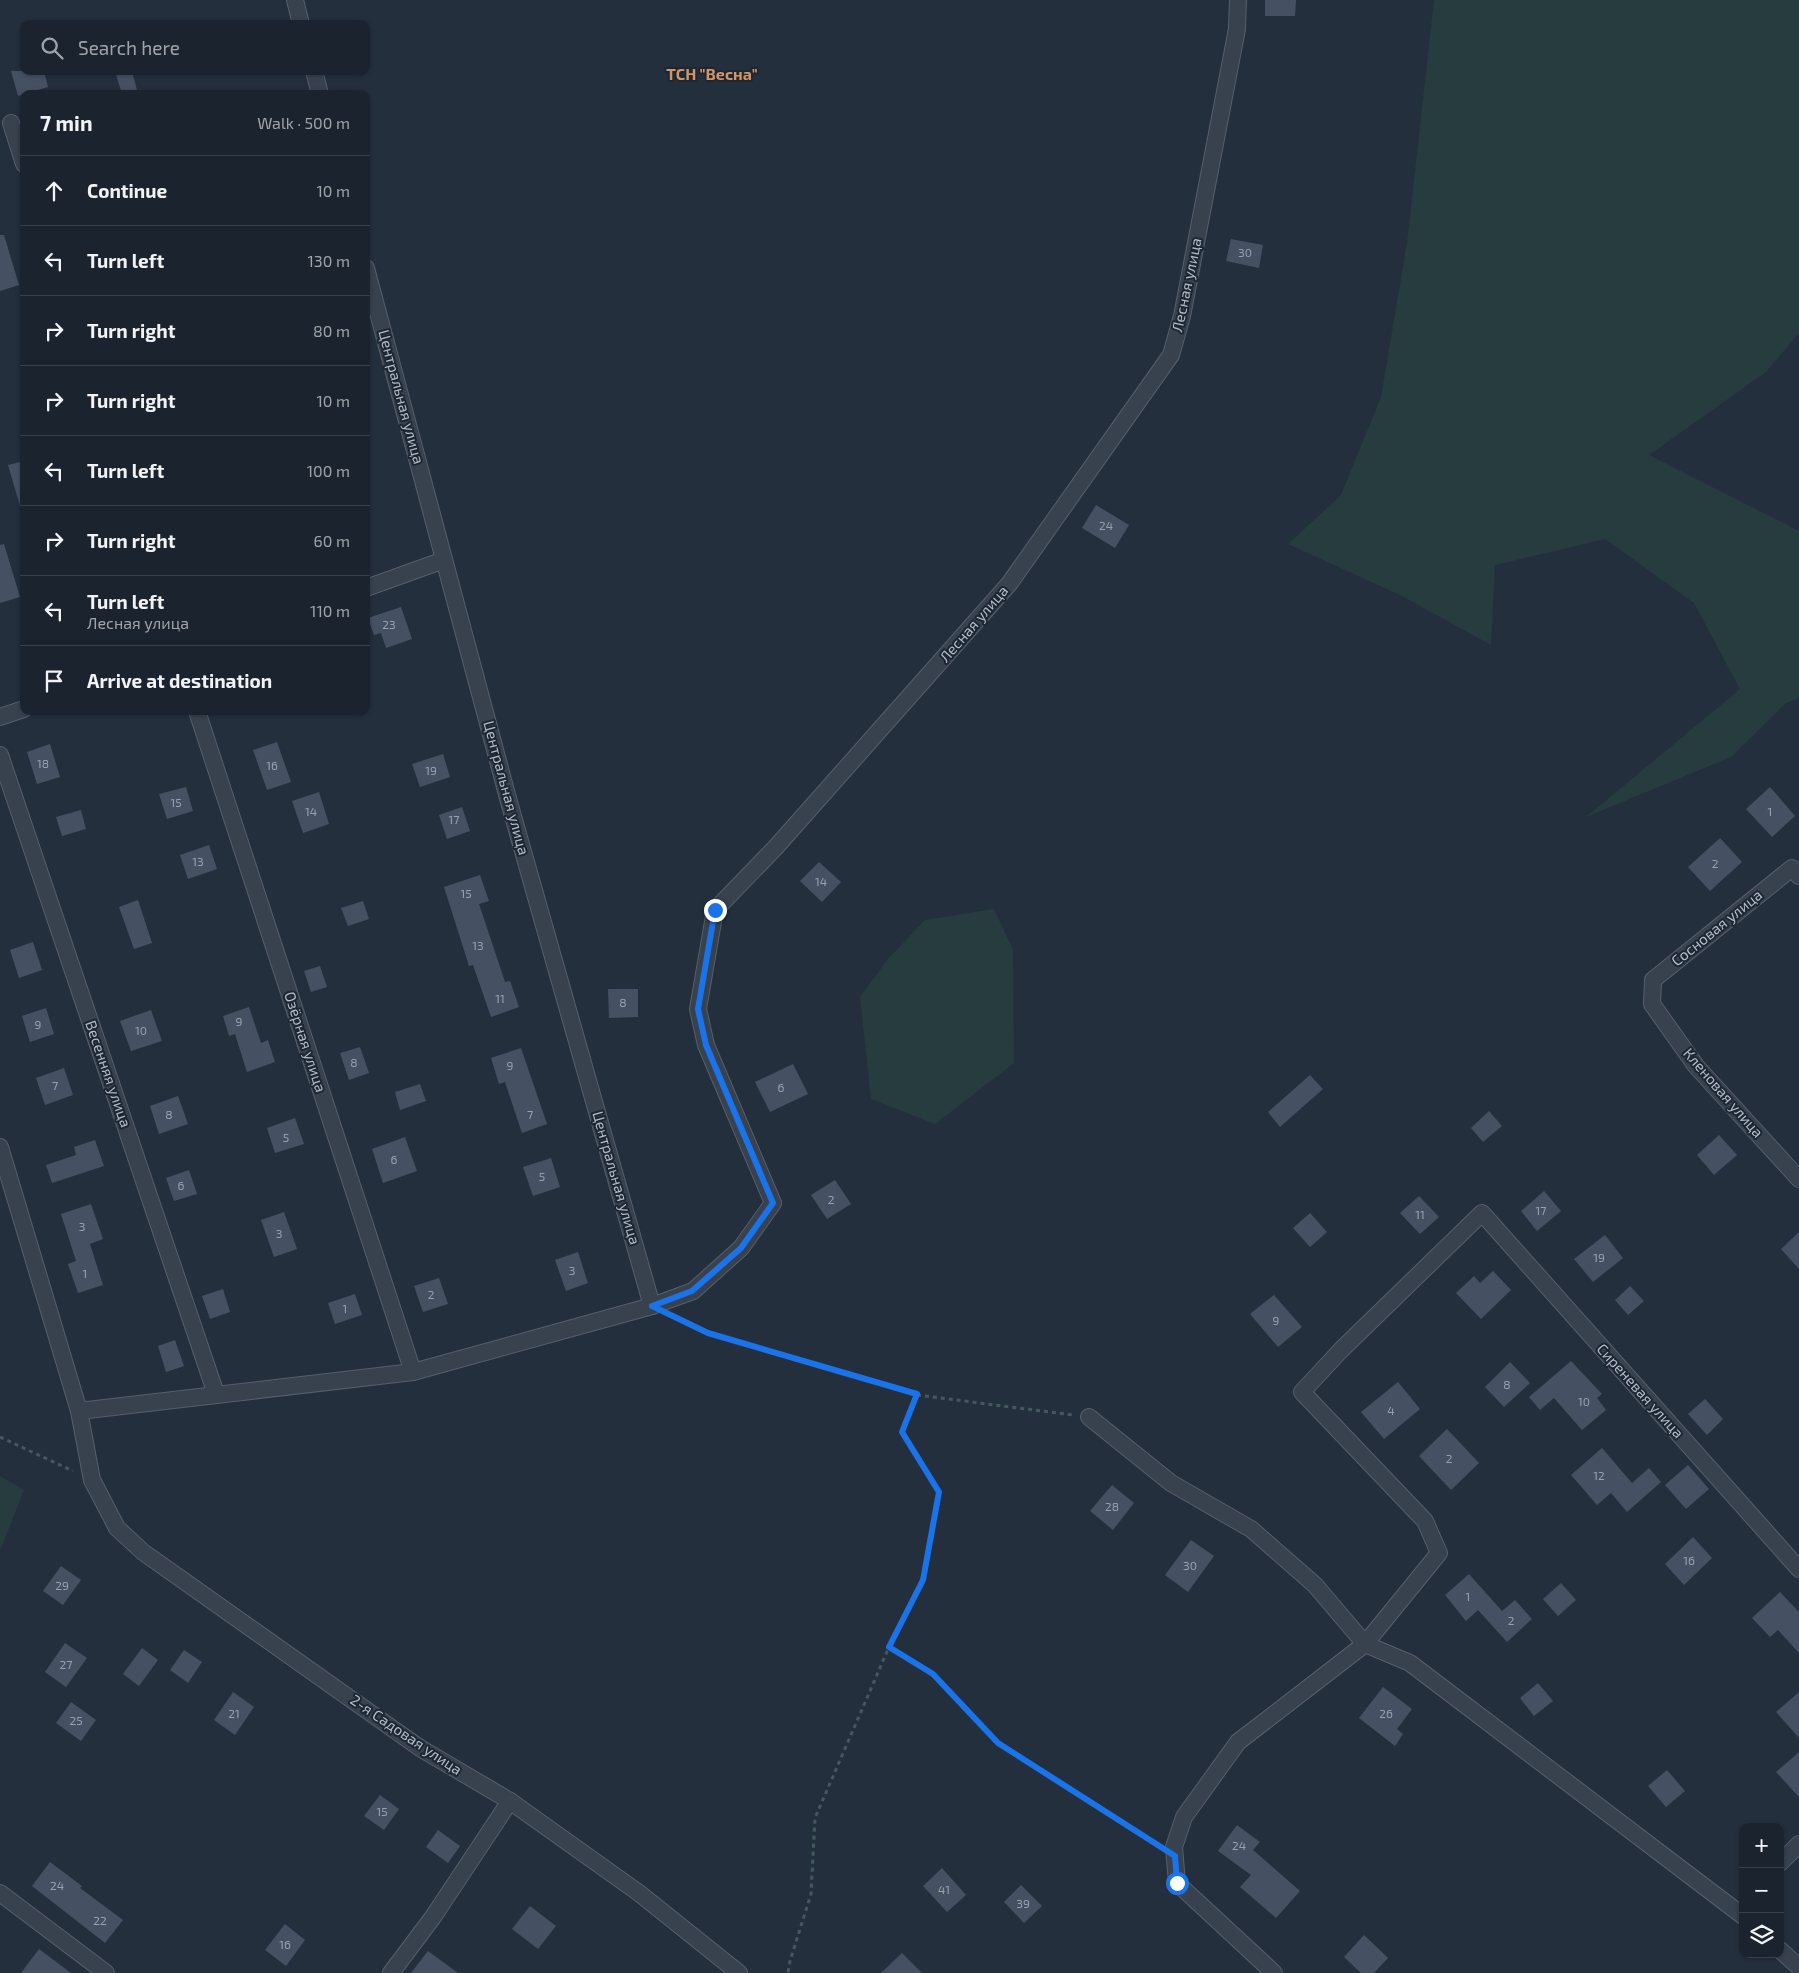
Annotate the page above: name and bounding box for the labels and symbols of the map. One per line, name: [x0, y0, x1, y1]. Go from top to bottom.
district label: ТСН "Весна": [666, 64, 758, 83]
street label: Лесная улица: [1167, 236, 1206, 334]
house number: 30: [1238, 245, 1252, 259]
street label: Центральная улица: [374, 328, 429, 466]
house number: 24: [1099, 518, 1113, 532]
street label: Лесная улица: [935, 581, 1012, 666]
house number: 23: [382, 617, 396, 631]
street label: Центральная улица: [479, 719, 534, 857]
house number: 18: [37, 756, 49, 770]
house number: 16: [266, 758, 278, 772]
house number: 19: [425, 763, 437, 777]
house number: 15: [170, 795, 182, 809]
house number: 14: [305, 804, 317, 818]
house number: 1: [1768, 804, 1772, 818]
house number: 17: [449, 812, 459, 826]
house number: 13: [192, 854, 204, 868]
house number: 2: [1712, 856, 1719, 870]
house number: 14: [815, 874, 827, 888]
street label: Сосновая улица: [1667, 885, 1766, 970]
house number: 15: [460, 886, 472, 900]
route end: [704, 899, 727, 922]
house number: 13: [472, 938, 484, 952]
street label: Озёрная улица: [280, 989, 331, 1095]
house number: 11: [495, 991, 505, 1005]
house number: 8: [619, 995, 627, 1009]
house number: 9: [236, 1014, 243, 1028]
house number: 9: [35, 1017, 42, 1031]
street label: Весенняя улица: [81, 1018, 136, 1130]
house number: 10: [135, 1023, 147, 1037]
street label: Кленовая улица: [1679, 1044, 1768, 1141]
house number: 8: [350, 1055, 358, 1069]
house number: 9: [507, 1058, 514, 1072]
house number: 7: [52, 1078, 58, 1092]
house number: 6: [778, 1080, 785, 1094]
house number: 8: [165, 1107, 173, 1121]
house number: 7: [527, 1107, 533, 1121]
street label: Центральная улица: [588, 1109, 645, 1247]
house number: 5: [283, 1130, 289, 1144]
house number: 6: [391, 1152, 398, 1166]
house number: 5: [539, 1169, 545, 1183]
house number: 6: [178, 1178, 185, 1192]
house number: 2: [828, 1192, 835, 1206]
house number: 17: [1536, 1203, 1546, 1217]
house number: 11: [1415, 1207, 1425, 1221]
house number: 3: [79, 1219, 85, 1233]
house number: 3: [276, 1226, 282, 1240]
house number: 19: [1593, 1250, 1605, 1264]
house number: 3: [569, 1263, 575, 1277]
house number: 1: [83, 1266, 87, 1280]
house number: 2: [428, 1287, 435, 1301]
house number: 1: [343, 1301, 347, 1315]
house number: 9: [1273, 1313, 1280, 1327]
street label: Сиреневая улица: [1593, 1339, 1688, 1442]
house number: 8: [1503, 1377, 1511, 1391]
house number: 10: [1578, 1394, 1590, 1408]
house number: 4: [1387, 1403, 1395, 1417]
house number: 2: [1446, 1451, 1453, 1465]
house number: 12: [1593, 1468, 1605, 1482]
house number: 28: [1105, 1499, 1119, 1513]
house number: 16: [1683, 1553, 1695, 1567]
house number: 30: [1183, 1558, 1197, 1572]
house number: 29: [55, 1578, 69, 1592]
house number: 1: [1466, 1589, 1470, 1603]
house number: 2: [1508, 1613, 1515, 1627]
house number: 27: [60, 1657, 72, 1671]
street label: 2-я Садовая улица: [347, 1690, 466, 1779]
house number: 21: [228, 1706, 240, 1720]
house number: 26: [1379, 1706, 1393, 1720]
house number: 25: [69, 1713, 83, 1727]
house number: 15: [376, 1804, 388, 1818]
house number: 24: [1232, 1838, 1246, 1852]
route start: [1166, 1872, 1189, 1895]
house number: 24: [50, 1878, 64, 1892]
house number: 41: [938, 1882, 950, 1896]
house number: 39: [1016, 1896, 1030, 1910]
house number: 22: [93, 1913, 107, 1927]
house number: 16: [279, 1937, 291, 1951]

